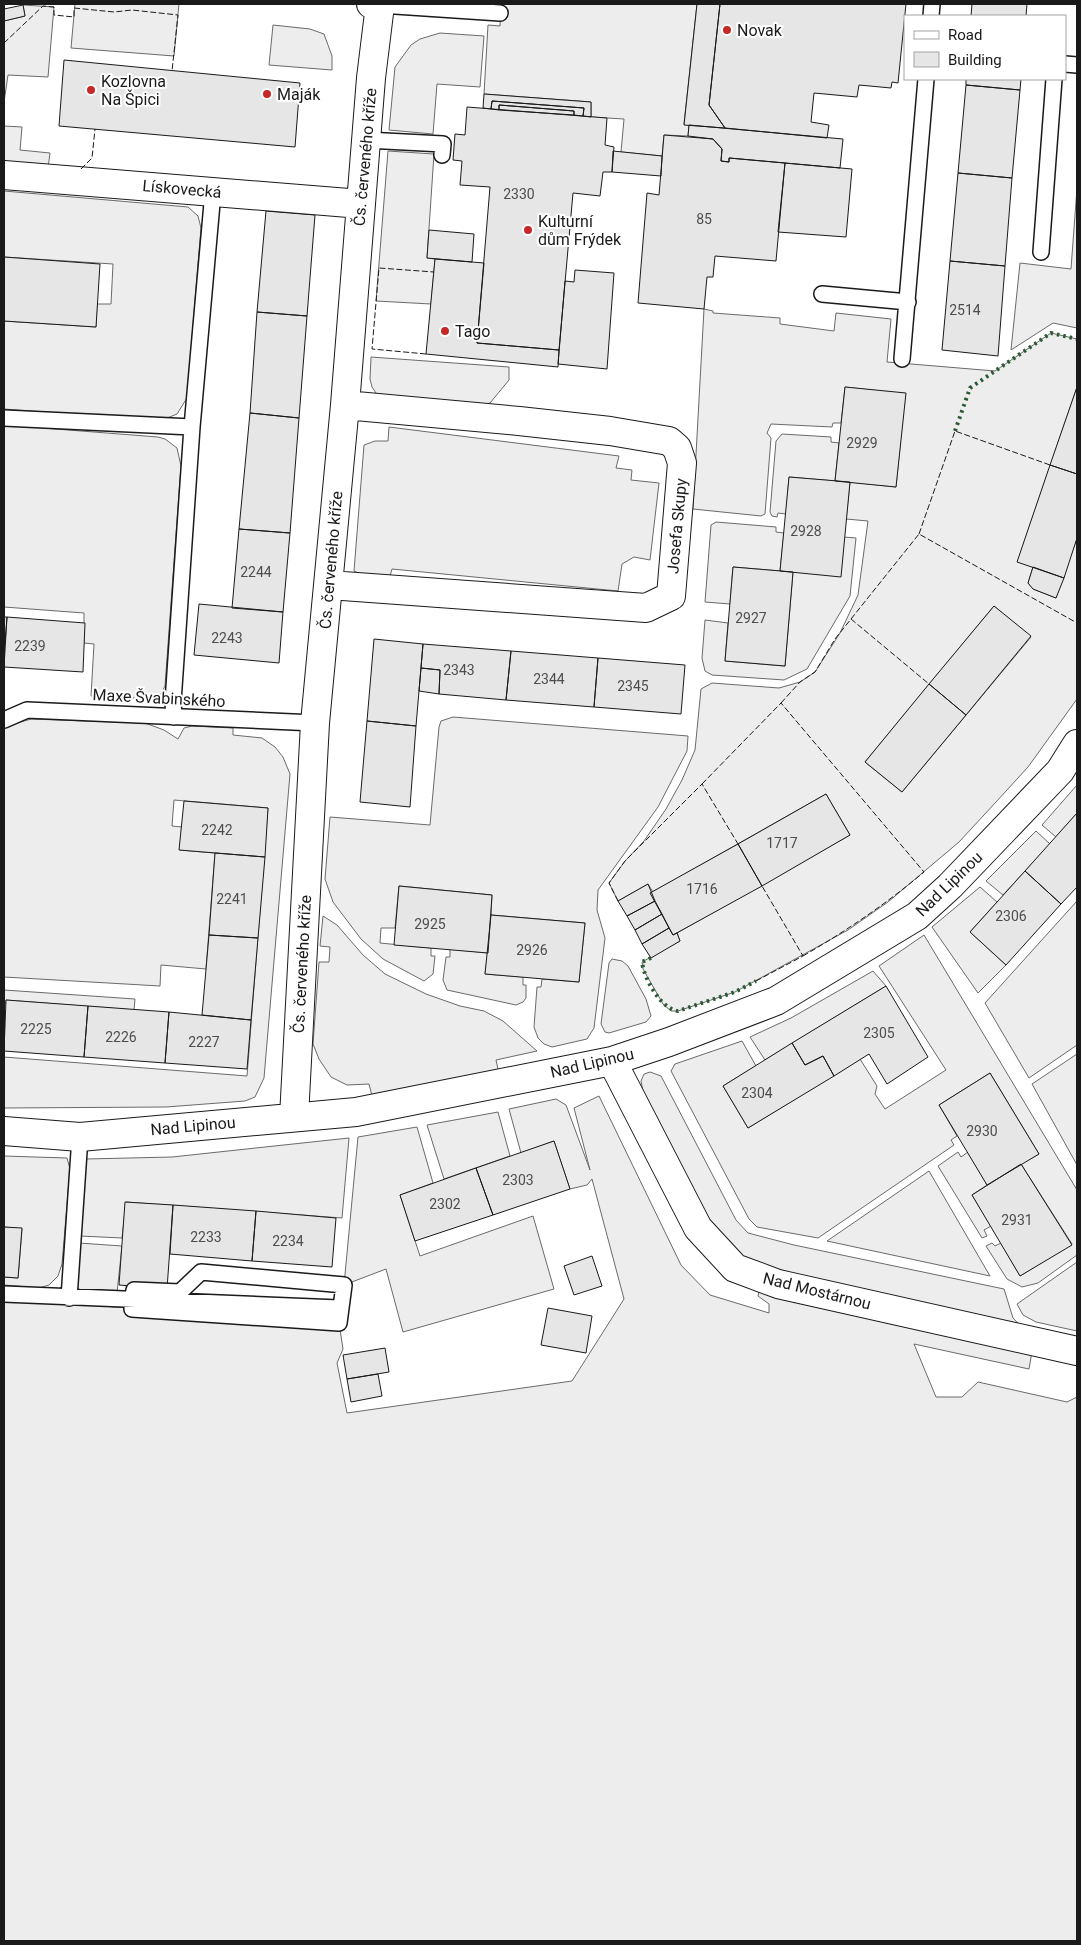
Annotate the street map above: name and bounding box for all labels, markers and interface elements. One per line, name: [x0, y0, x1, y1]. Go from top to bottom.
legend: [904, 15, 1066, 80]
place label: Novak: [737, 21, 783, 40]
marker: Novak: [721, 24, 733, 36]
text: Road: [948, 26, 982, 44]
text: Building: [948, 51, 1002, 69]
place label: Kozlovna Na Špici: [101, 72, 166, 109]
marker: Kozlovna Na Špici: [85, 84, 97, 96]
place label: Maják: [277, 85, 321, 104]
street label: Čs. červeného kříže: [349, 87, 380, 227]
marker: Maják: [261, 88, 273, 100]
street label: Lískovecká: [142, 176, 222, 202]
house number: 2330: [503, 186, 535, 202]
house number: 85: [696, 211, 712, 227]
place label: Kulturní dům Frýdek: [538, 212, 622, 249]
marker: Kulturní dům Frýdek: [522, 224, 534, 236]
house number: 2514: [949, 302, 981, 318]
place label: Tago: [455, 322, 490, 341]
marker: Tago: [439, 325, 451, 337]
house number: 2929: [846, 435, 878, 451]
street label: Josefa Skupy: [663, 477, 691, 575]
street label: Čs. červeného kříže: [315, 490, 346, 630]
house number: 2928: [790, 523, 822, 539]
house number: 2244: [240, 564, 272, 580]
house number: 2927: [735, 610, 767, 626]
house number: 2243: [211, 630, 243, 646]
house number: 2239: [14, 638, 46, 654]
house number: 2343: [443, 662, 475, 678]
house number: 2344: [533, 671, 565, 687]
house number: 2345: [617, 678, 649, 694]
street label: Maxe Švabinského: [92, 684, 226, 711]
house number: 2242: [201, 822, 233, 838]
house number: 1717: [766, 835, 798, 851]
street label: Nad Lipinou: [912, 848, 986, 920]
house number: 1716: [686, 881, 718, 897]
house number: 2241: [216, 891, 248, 907]
street label: Čs. červeného kříže: [288, 894, 315, 1034]
house number: 2306: [995, 908, 1027, 924]
house number: 2925: [414, 916, 446, 932]
house number: 2926: [516, 942, 548, 958]
house number: 2225: [20, 1021, 52, 1037]
house number: 2305: [863, 1025, 895, 1041]
house number: 2226: [105, 1029, 137, 1045]
house number: 2227: [188, 1034, 220, 1050]
street label: Nad Lipinou: [548, 1044, 636, 1082]
house number: 2304: [741, 1085, 773, 1101]
street label: Nad Lipinou: [150, 1113, 236, 1139]
house number: 2930: [966, 1123, 998, 1139]
house number: 2303: [502, 1172, 534, 1188]
house number: 2302: [429, 1196, 461, 1212]
house number: 2931: [1001, 1212, 1033, 1228]
house number: 2233: [190, 1229, 222, 1245]
house number: 2234: [272, 1233, 304, 1249]
street label: Nad Mostárnou: [761, 1268, 873, 1314]

